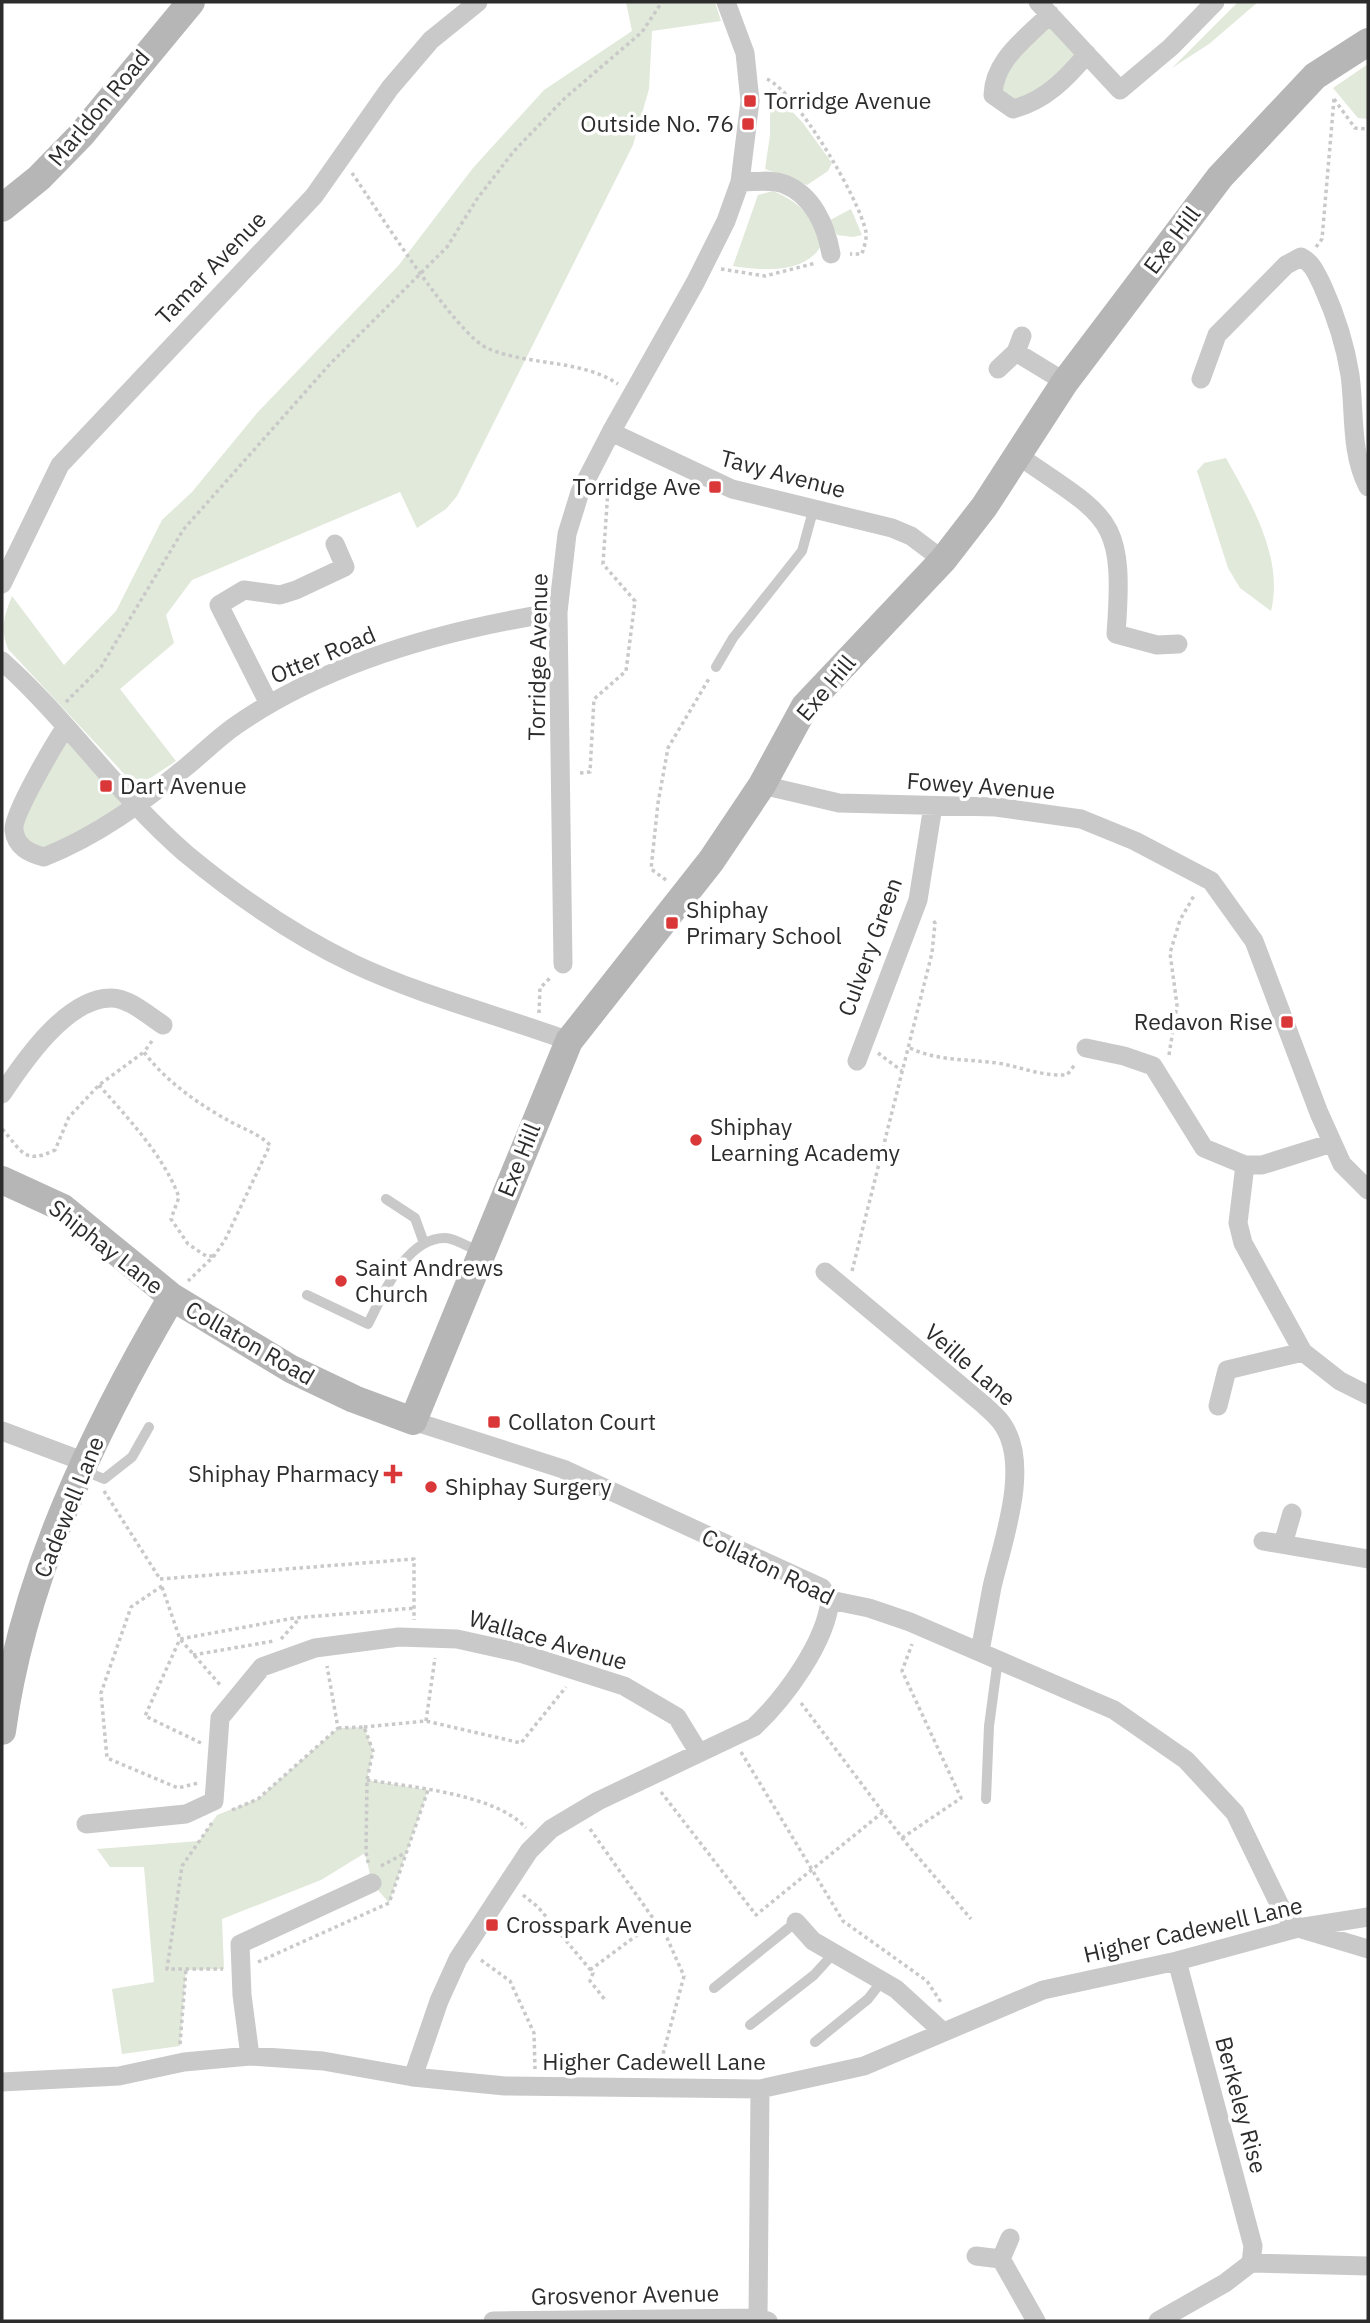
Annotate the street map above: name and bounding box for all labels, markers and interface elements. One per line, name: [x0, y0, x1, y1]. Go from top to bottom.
street label: Marldon Road: [41, 43, 156, 172]
place label: Torridge Avenue: [764, 85, 931, 115]
marker: Torridge Avenue: [742, 93, 758, 109]
place label: Outside No. 76: [580, 108, 734, 138]
marker: Outside No. 76: [740, 116, 756, 132]
street label: Exe Hill: [1136, 200, 1206, 279]
street label: Tamar Avenue: [148, 204, 272, 331]
street label: Tavy Avenue: [717, 442, 849, 504]
place label: Torridge Ave: [572, 471, 701, 501]
marker: Torridge Ave: [707, 479, 723, 495]
street label: Torridge Avenue: [521, 573, 553, 741]
street label: Otter Road: [265, 618, 380, 690]
street label: Exe Hill: [789, 648, 862, 727]
street label: Fowey Avenue: [906, 765, 1056, 805]
place label: Dart Avenue: [120, 770, 247, 800]
marker: Dart Avenue: [98, 778, 114, 794]
street label: Culvery Green: [830, 873, 908, 1020]
place label: Shiphay Primary School: [686, 894, 842, 950]
marker: Shiphay Primary School: [664, 915, 680, 931]
place label: Redavon Rise: [1134, 1006, 1273, 1036]
marker: Redavon Rise: [1279, 1014, 1295, 1030]
place label: Shiphay Learning Academy: [710, 1111, 901, 1167]
street label: Exe Hill: [490, 1118, 546, 1201]
marker: Shiphay Learning Academy: [688, 1132, 704, 1148]
street label: Shiphay Lane: [43, 1192, 170, 1300]
place label: Saint Andrews Church: [355, 1252, 504, 1308]
marker: Saint Andrews Church: [333, 1273, 349, 1289]
street label: Collaton Road: [181, 1293, 320, 1391]
street label: Veille Lane: [919, 1316, 1023, 1412]
place label: Collaton Court: [508, 1406, 656, 1436]
marker: Collaton Court: [486, 1414, 502, 1430]
street label: Cadewell Lane: [26, 1432, 110, 1582]
place label: Shiphay Pharmacy: [188, 1458, 380, 1488]
marker: Shiphay Pharmacy: [385, 1466, 401, 1482]
place label: Shiphay Surgery: [445, 1471, 612, 1501]
marker: Shiphay Surgery: [423, 1479, 439, 1495]
street label: Collaton Road: [697, 1521, 840, 1611]
street label: Wallace Avenue: [466, 1602, 631, 1676]
street label: Higher Cadewell Lane: [1080, 1889, 1305, 1969]
place label: Crosspark Avenue: [506, 1909, 692, 1939]
marker: Crosspark Avenue: [484, 1917, 500, 1933]
street label: Berkeley Rise: [1209, 2033, 1275, 2176]
street label: Higher Cadewell Lane: [542, 2046, 766, 2076]
street label: Grosvenor Avenue: [531, 2277, 719, 2311]

